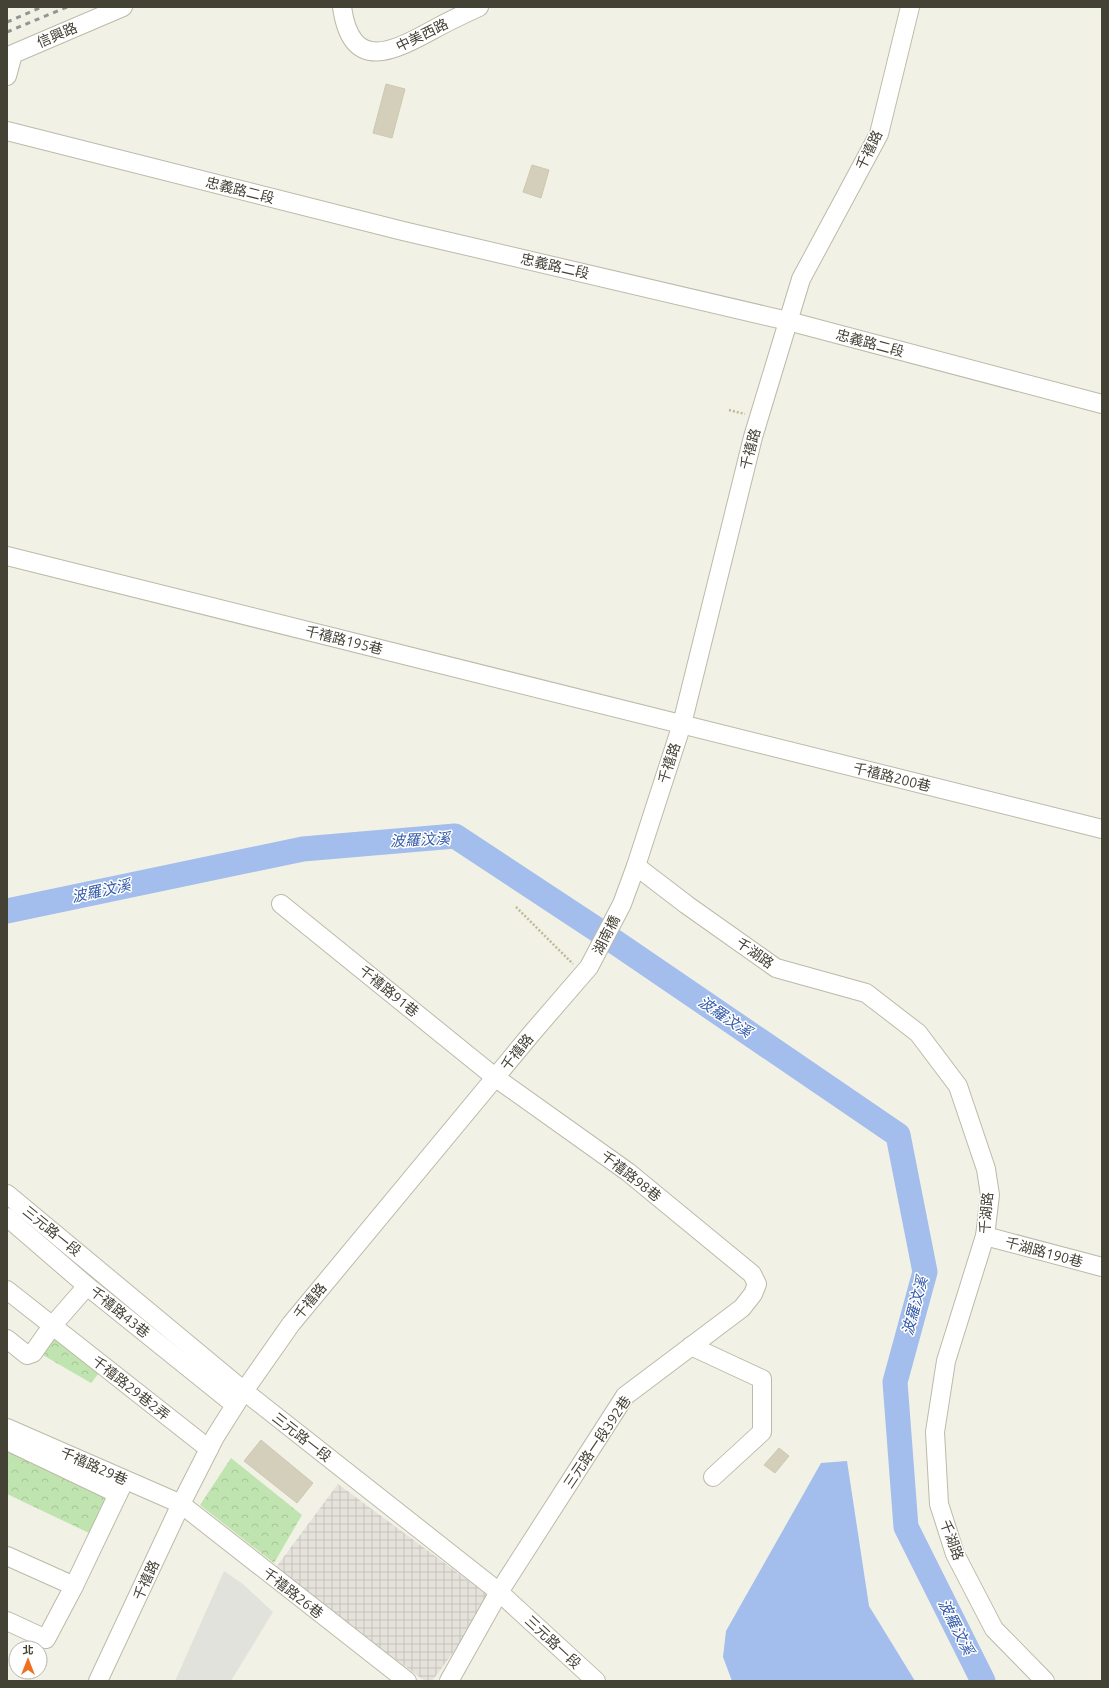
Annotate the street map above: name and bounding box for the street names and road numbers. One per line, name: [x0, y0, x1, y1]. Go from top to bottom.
street label: 中美西路: [393, 16, 451, 54]
street label: 信興路: [35, 19, 79, 51]
street label: 千禧路: [853, 128, 885, 172]
street label: 忠義路二段: [204, 174, 276, 206]
street label: 忠義路二段: [519, 250, 591, 282]
street label: 忠義路二段: [834, 326, 906, 360]
street label: 千禧路: [737, 427, 763, 471]
street label: 千禧路195巷: [303, 623, 385, 657]
street label: 千禧路: [655, 741, 683, 785]
street label: 千禧路200巷: [851, 760, 933, 794]
street label: 湖南橋: [589, 913, 623, 957]
street label: 千湖路: [733, 934, 777, 972]
street label: 千禧路91巷: [356, 962, 422, 1020]
street label: 千禧路: [498, 1031, 536, 1073]
street label: 千禧路98巷: [598, 1148, 664, 1204]
street label: 千湖路: [976, 1191, 996, 1235]
street label: 三元路一段: [20, 1203, 84, 1259]
street label: 千湖路190巷: [1003, 1234, 1085, 1270]
street label: 千禧路: [290, 1280, 330, 1322]
street label: 千禧路43巷: [87, 1283, 153, 1341]
street label: 千禧路29巷2弄: [89, 1353, 173, 1423]
street label: 三元路一段392巷: [560, 1393, 634, 1491]
street label: 三元路一段: [269, 1409, 335, 1465]
street label: 千禧路29巷: [58, 1444, 130, 1488]
street label: 千湖路: [937, 1518, 967, 1562]
street label: 千禧路: [130, 1558, 162, 1602]
street label: 千禧路26巷: [260, 1565, 326, 1621]
street label: 三元路一段: [522, 1612, 584, 1672]

